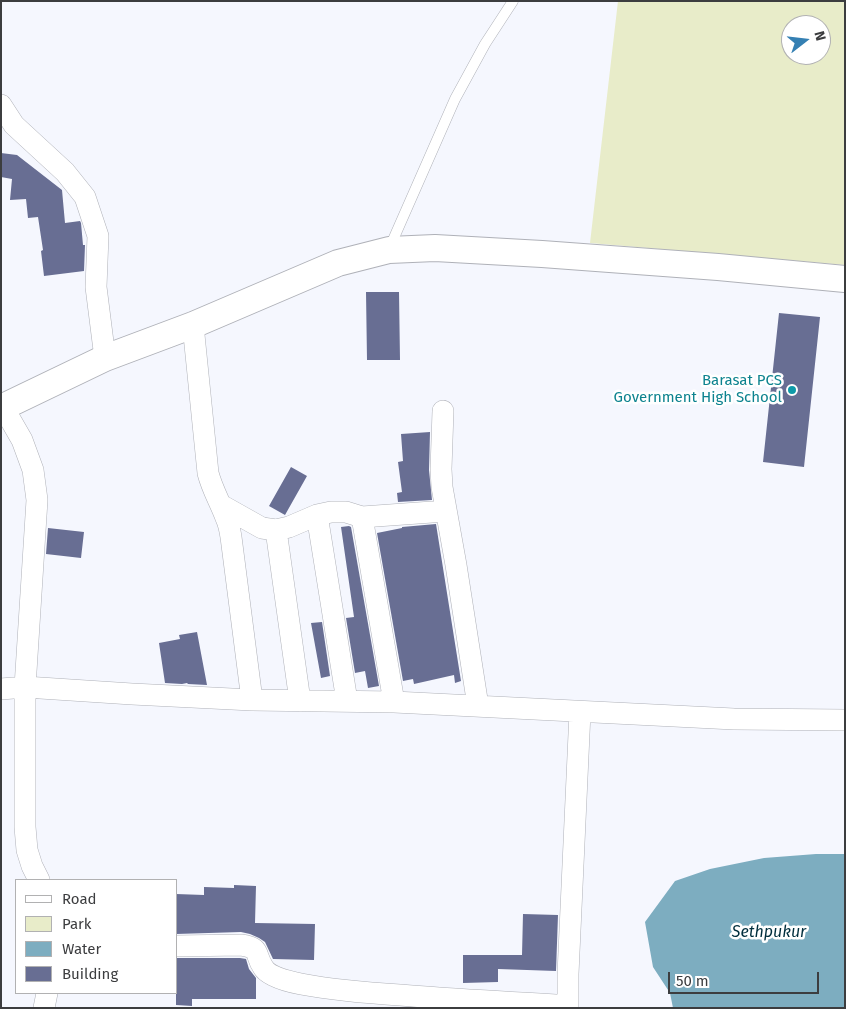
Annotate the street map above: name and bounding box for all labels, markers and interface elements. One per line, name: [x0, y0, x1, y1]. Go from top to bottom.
north arrow: [781, 15, 831, 65]
text: N: [810, 29, 829, 43]
place label: Barasat PCS Government High School: [614, 372, 782, 407]
marker: Barasat PCS Government High School: [786, 384, 798, 396]
legend: [15, 879, 178, 994]
text: Road: [62, 890, 97, 908]
text: Park: [62, 915, 92, 933]
water label: Sethpukur: [732, 923, 806, 943]
text: Water: [62, 940, 101, 958]
scale bar: [671, 962, 822, 994]
text: Building: [62, 965, 118, 983]
text: 50 m: [676, 972, 709, 990]

